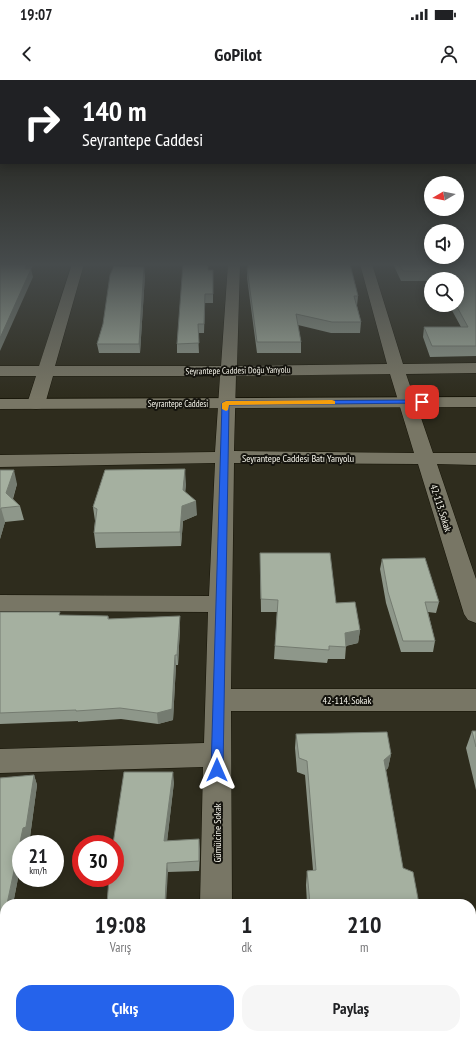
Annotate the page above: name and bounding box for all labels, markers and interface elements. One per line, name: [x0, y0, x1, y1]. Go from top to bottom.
text: 19:07: [20, 5, 52, 24]
icon: back: [16, 43, 38, 65]
text: GoPilot: [214, 43, 262, 66]
icon: person: [438, 43, 460, 65]
text: 140 m: [82, 92, 146, 129]
icon: right: [16, 96, 68, 148]
text: Seyrantepe Caddesi: [82, 128, 203, 151]
north arrow: [424, 176, 464, 216]
map controls: [424, 176, 464, 312]
button: sound: [424, 224, 464, 264]
button: search: [424, 272, 464, 312]
street label: Seyrantepe Caddesi Doğu Yanyolu: [185, 364, 291, 376]
pin: [405, 385, 439, 419]
icon: arrive: [411, 391, 433, 413]
street label: Seyrantepe Caddesi: [148, 398, 208, 409]
street label: Seyrantepe Caddesi Batı Yanyolu: [242, 452, 354, 465]
street label: 42-113. Sokak: [427, 483, 455, 533]
street label: 42-114. Sokak: [322, 694, 372, 707]
position arrow: [196, 749, 238, 791]
street label: Gümülcine Sokak: [211, 803, 224, 863]
speed limit sign: 30: [72, 835, 124, 887]
text: 21: [28, 843, 48, 869]
text: km/h: [29, 864, 47, 877]
text: 19:08: [95, 909, 146, 940]
text: 1: [241, 909, 252, 940]
text: 210: [347, 909, 381, 940]
text: Varış: [110, 939, 131, 956]
text: dk: [241, 939, 252, 956]
text: m: [360, 939, 368, 956]
button: Çıkış: [16, 985, 234, 1031]
button: Paylaş: [242, 985, 460, 1031]

